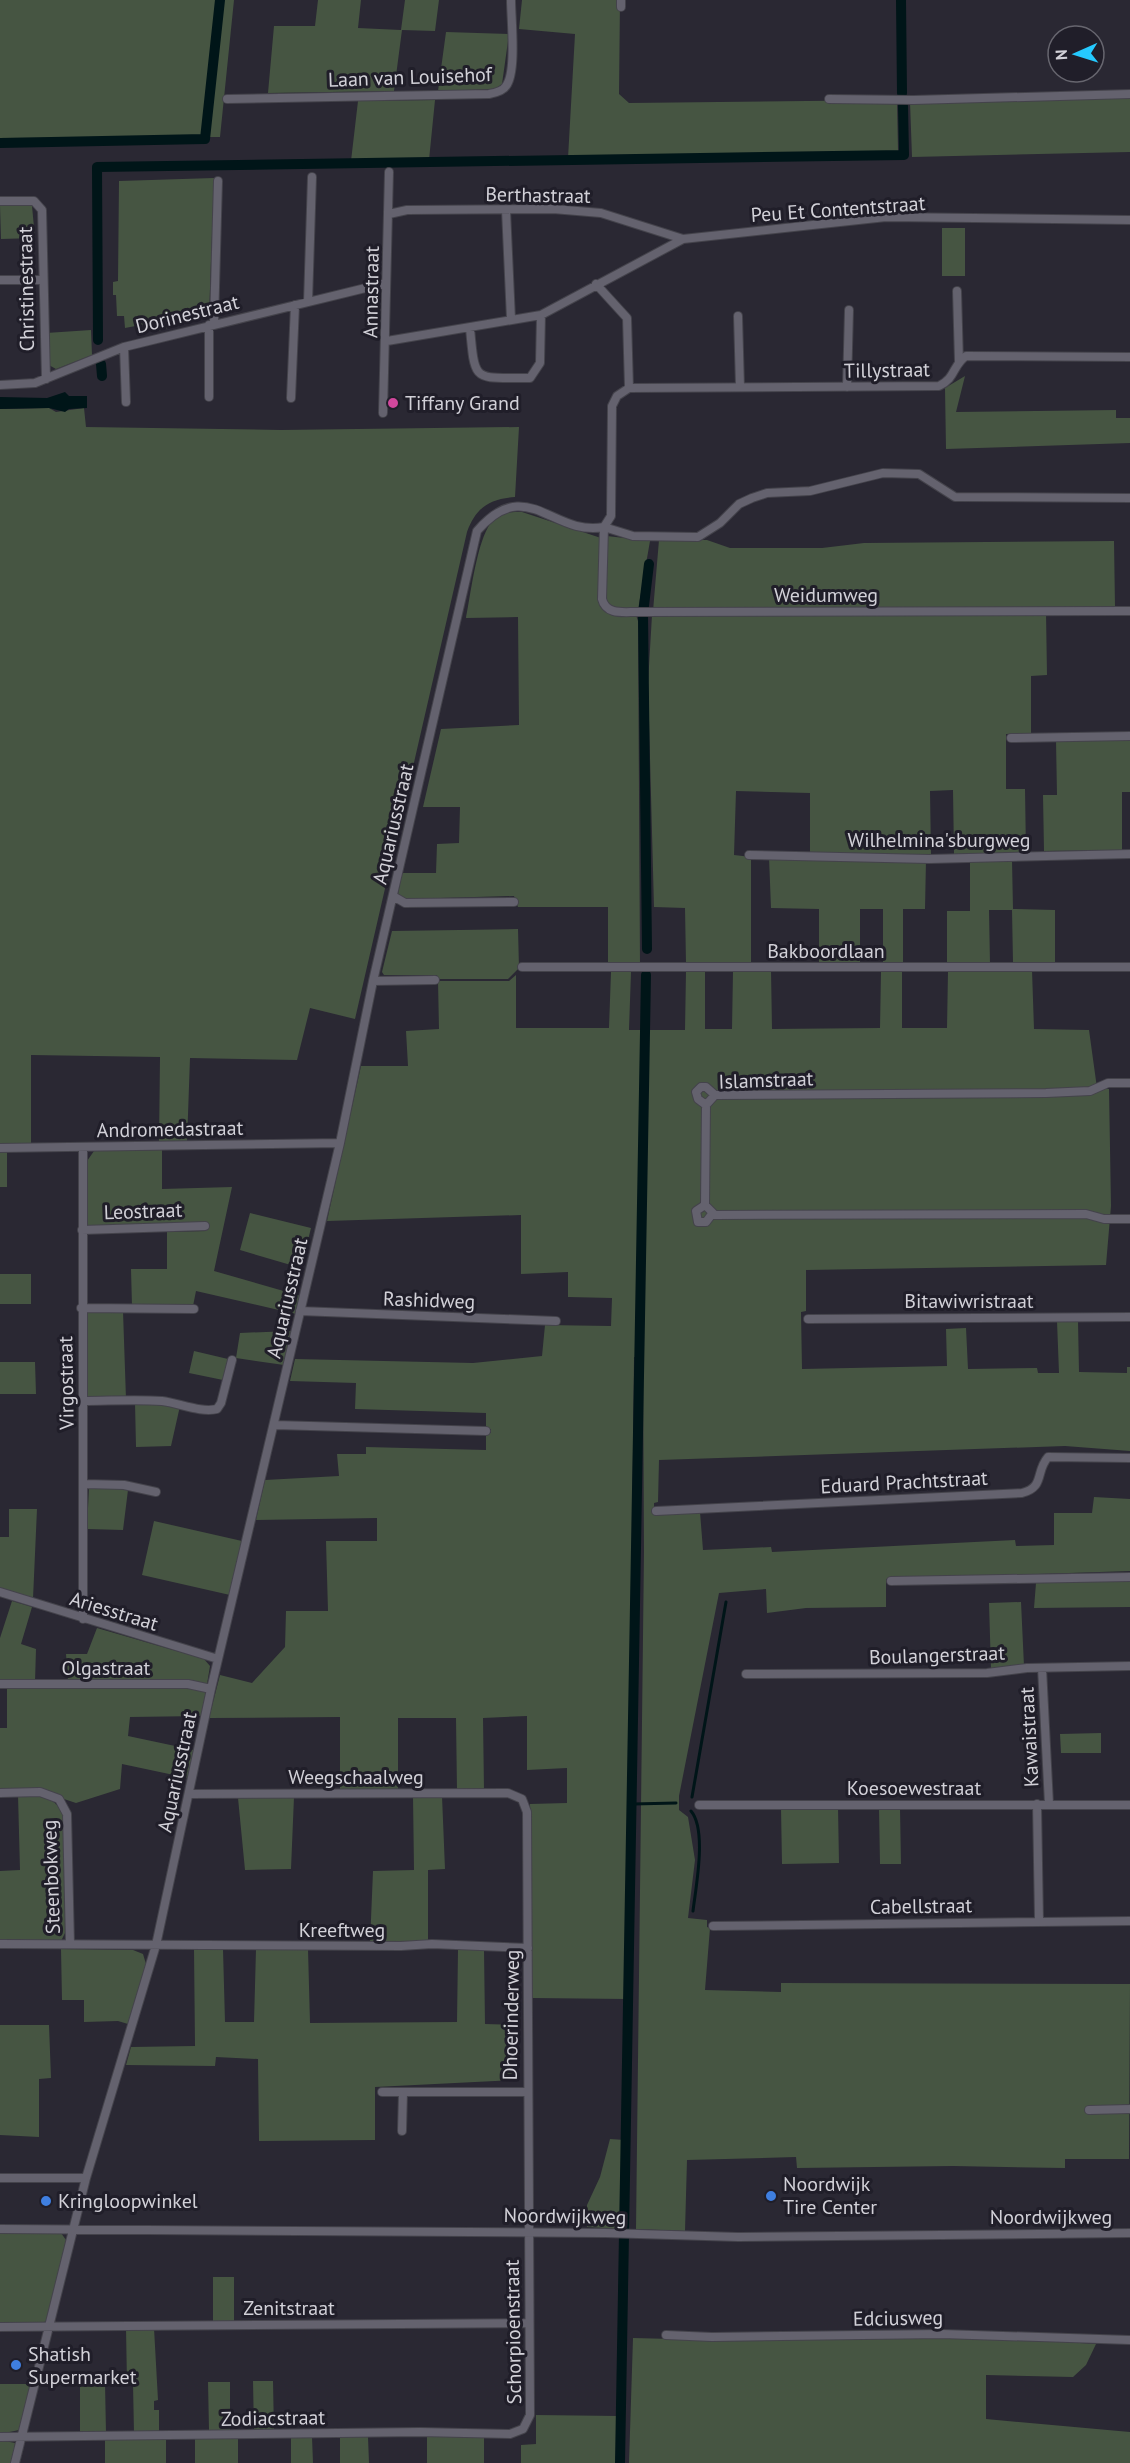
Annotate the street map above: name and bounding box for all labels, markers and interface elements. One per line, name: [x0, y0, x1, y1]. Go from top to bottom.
north arrow: [1046, 24, 1106, 84]
text: N: [1051, 49, 1071, 61]
street label: Laan van Louisehof: [328, 61, 494, 93]
street label: Berthastraat: [485, 181, 591, 209]
street label: Peu Et Contentstraat: [750, 190, 926, 228]
street label: Christinestraat: [12, 226, 40, 352]
street label: Annastraat: [357, 246, 385, 338]
street label: Dorinestraat: [133, 289, 242, 339]
street label: Tillystraat: [844, 356, 930, 384]
place label: Tiffany Grand: [405, 390, 520, 416]
marker: Tiffany Grand: [386, 396, 400, 410]
street label: Weidumweg: [774, 582, 878, 608]
street label: Aquariusstraat: [367, 761, 420, 887]
street label: Wilhelmina'sburgweg: [848, 827, 1030, 853]
street label: Bakboordlaan: [767, 938, 885, 964]
street label: Islamstraat: [718, 1065, 814, 1095]
street label: Andromedastraat: [96, 1115, 244, 1143]
street label: Leostraat: [103, 1197, 183, 1225]
street label: Aquariusstraat: [261, 1235, 314, 1361]
street label: Rashidweg: [382, 1285, 476, 1315]
street label: Bitawiwristraat: [904, 1288, 1034, 1314]
street label: Virgostraat: [52, 1336, 80, 1431]
street label: Eduard Prachtstraat: [820, 1465, 989, 1499]
street label: Ariesstraat: [67, 1585, 162, 1637]
street label: Boulangerstraat: [868, 1640, 1006, 1670]
street label: Olgastraat: [62, 1655, 151, 1681]
street label: Kawaistraat: [1013, 1686, 1045, 1788]
street label: Aquariusstraat: [152, 1709, 203, 1835]
street label: Weegschaalweg: [288, 1764, 424, 1790]
street label: Koesoewestraat: [847, 1775, 981, 1801]
street label: Steenbokweg: [36, 1819, 66, 1935]
street label: Cabellstraat: [870, 1892, 973, 1920]
street label: Kreeftweg: [299, 1917, 385, 1943]
street label: Dhoerinderweg: [497, 1949, 525, 2081]
place label: Noordwijk Tire Center: [783, 2171, 877, 2220]
place label: Kringloopwinkel: [58, 2188, 198, 2214]
marker: Noordwijk Tire Center: [764, 2189, 778, 2203]
marker: Kringloopwinkel: [39, 2194, 53, 2208]
street label: Noordwijkweg: [503, 2202, 627, 2230]
street label: Noordwijkweg: [990, 2204, 1112, 2230]
street label: Schorpioenstraat: [499, 2259, 527, 2405]
street label: Zenitstraat: [243, 2295, 335, 2321]
street label: Edciusweg: [853, 2304, 943, 2332]
place label: Shatish Supermarket: [28, 2341, 137, 2390]
marker: Shatish Supermarket: [9, 2358, 23, 2372]
street label: Zodiacstraat: [221, 2404, 326, 2432]

